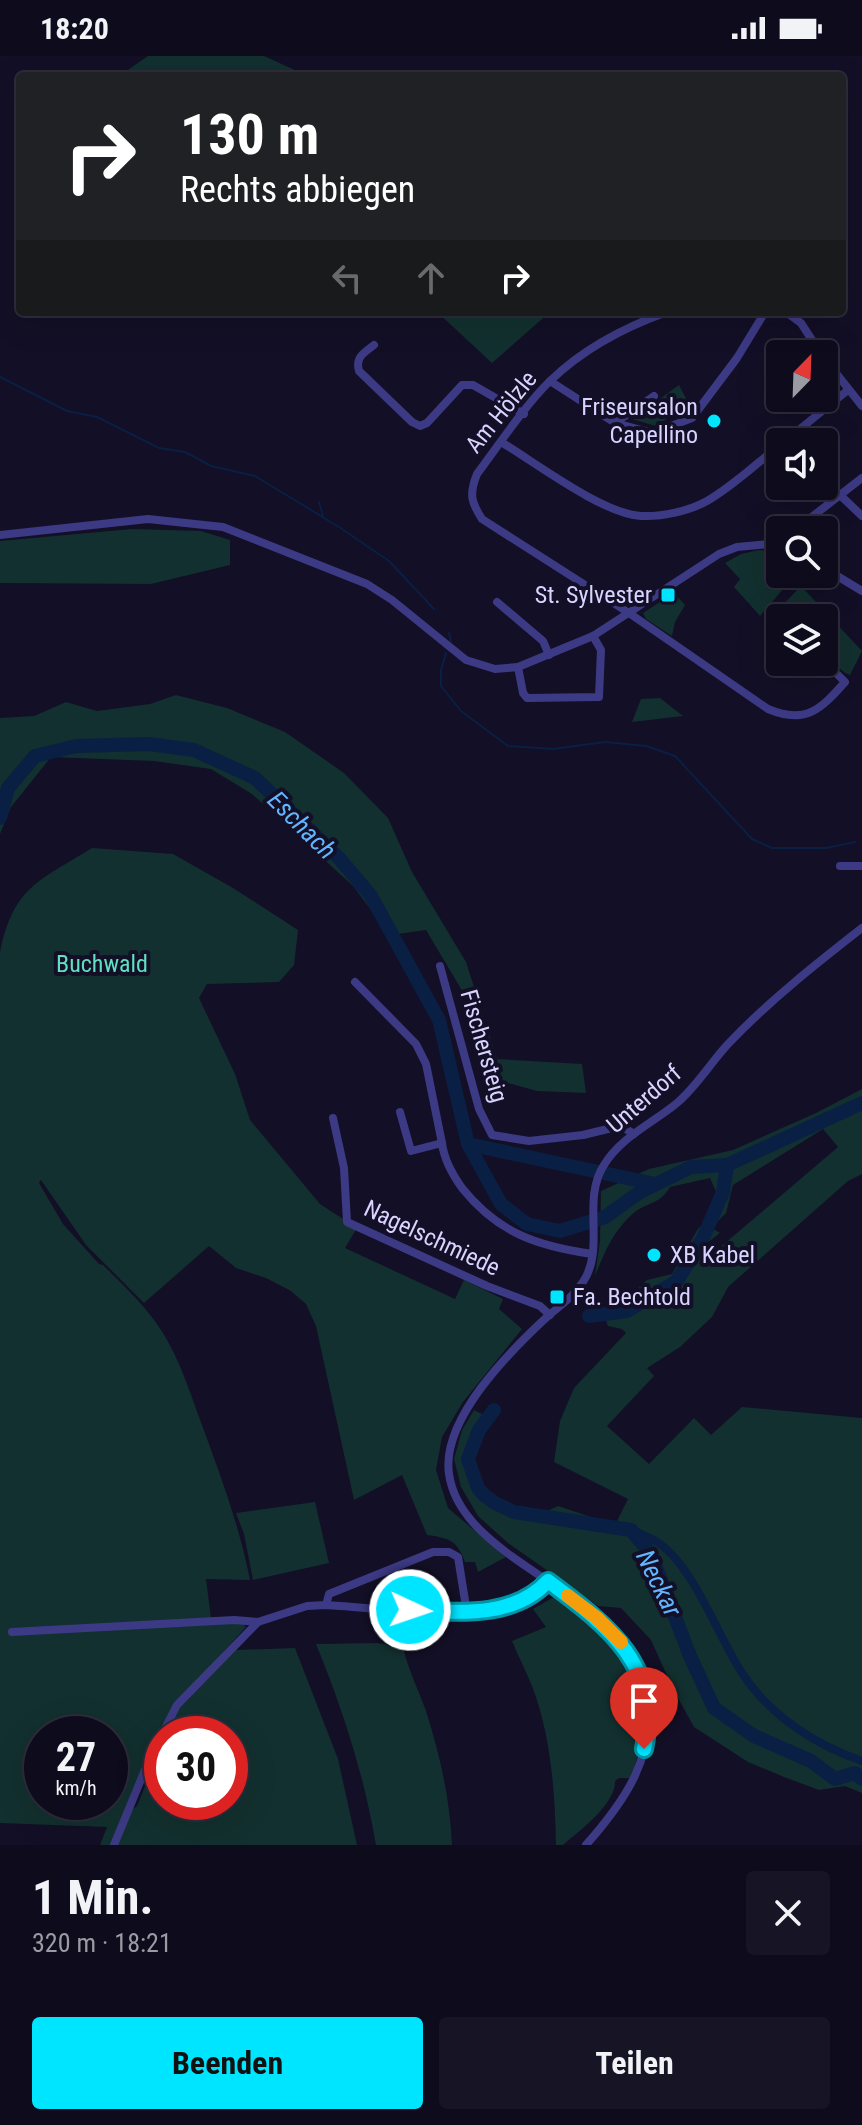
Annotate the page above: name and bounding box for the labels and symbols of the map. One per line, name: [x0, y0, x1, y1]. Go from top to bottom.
north arrow: [766, 340, 838, 412]
street label: Am Hölzle: [460, 365, 542, 459]
place label: Friseursalon Capellino: [581, 393, 698, 449]
marker: Friseursalon Capellino: [705, 412, 723, 430]
place label: St. Sylvester: [535, 581, 652, 609]
marker: St. Sylvester: [659, 586, 677, 604]
water label: Eschach: [262, 785, 342, 865]
park label: Buchwald: [56, 950, 148, 978]
street label: Fischersteig: [455, 986, 513, 1106]
street label: Unterdorf: [601, 1059, 687, 1139]
street label: Nagelschmiede: [360, 1194, 504, 1282]
place label: XB Kabel: [670, 1241, 755, 1269]
marker: XB Kabel: [645, 1246, 663, 1264]
place label: Fa. Bechtold: [573, 1283, 691, 1311]
marker: Fa. Bechtold: [548, 1288, 566, 1306]
water label: Neckar: [630, 1545, 688, 1622]
position arrow: [368, 1568, 452, 1652]
pin: [610, 1667, 678, 1749]
speed limit sign: 30: [144, 1716, 248, 1820]

